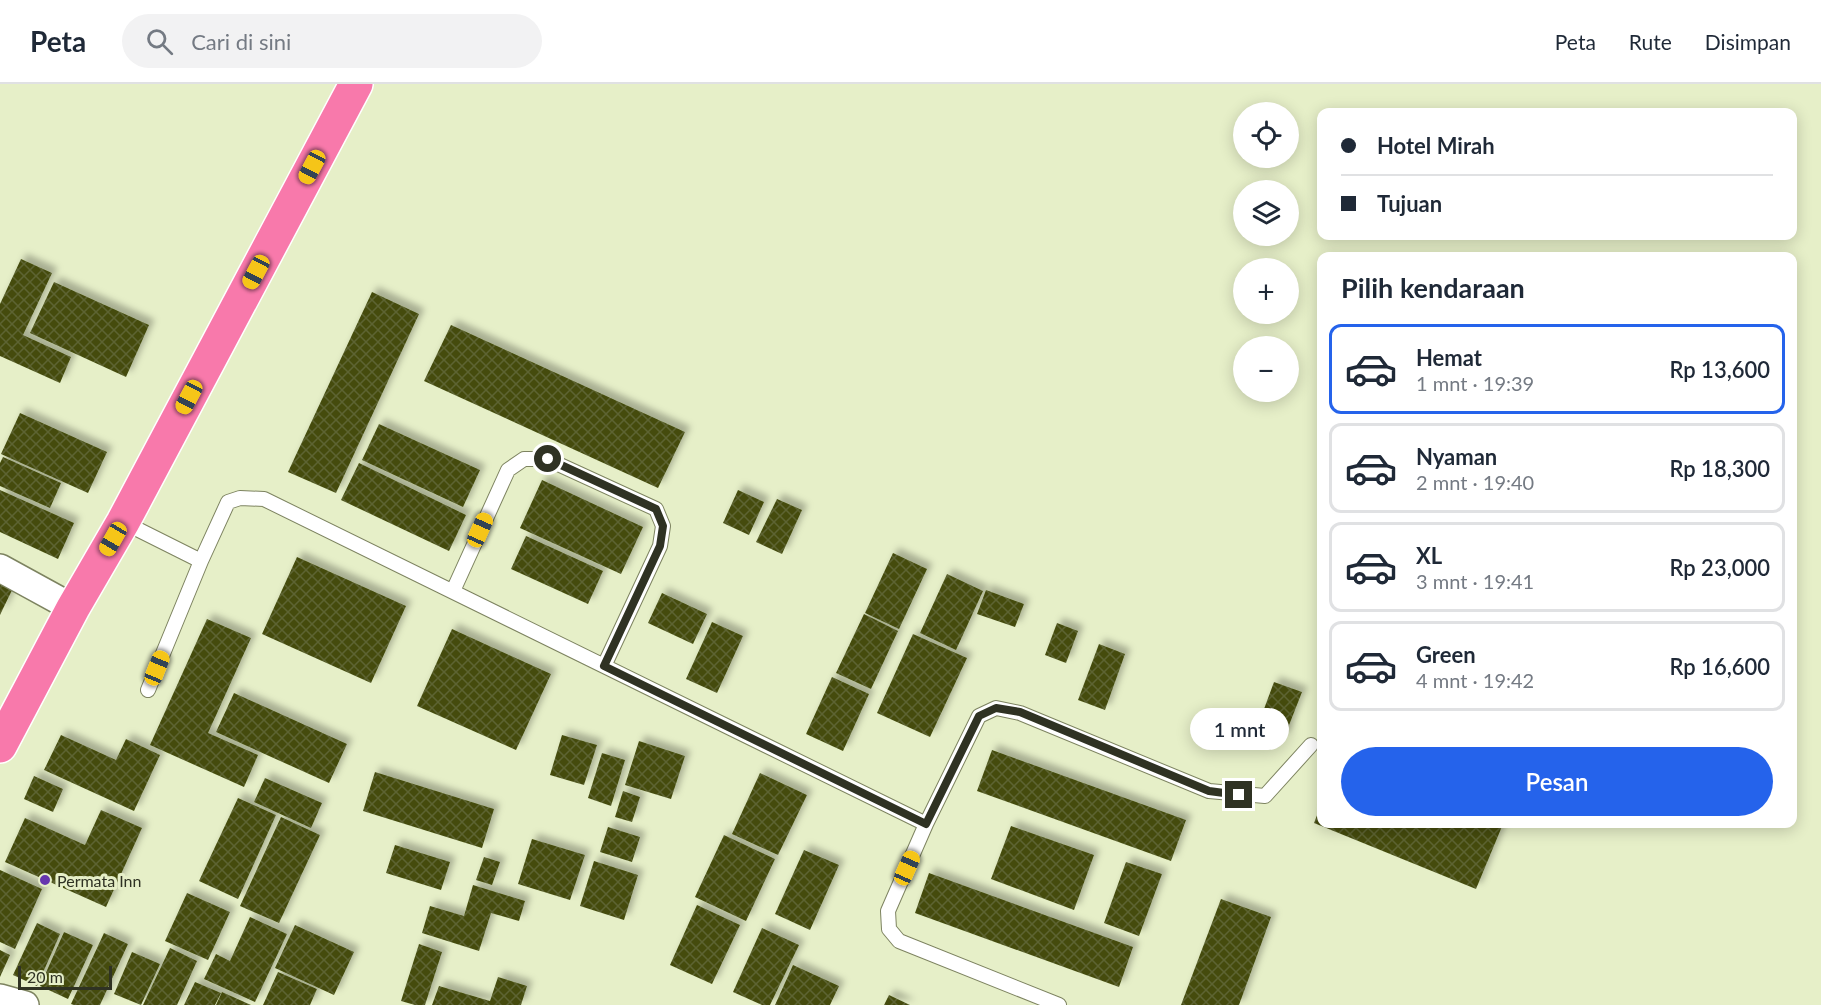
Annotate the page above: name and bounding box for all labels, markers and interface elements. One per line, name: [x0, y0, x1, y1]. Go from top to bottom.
search box: [122, 14, 542, 68]
text: Peta: [30, 24, 86, 58]
icon: search: [143, 25, 176, 58]
text: Cari di sini: [191, 28, 291, 55]
text: Peta: [1555, 29, 1596, 54]
text: Rute: [1629, 29, 1672, 54]
text: Disimpan: [1705, 29, 1791, 54]
map controls: [1233, 102, 1299, 402]
button: locate: [1233, 102, 1299, 168]
text: Hotel Mirah: [1377, 132, 1495, 159]
car: [296, 147, 328, 187]
button: layers: [1233, 180, 1299, 246]
text: Tujuan: [1377, 190, 1442, 217]
car: [240, 252, 272, 292]
button: +: [1233, 258, 1299, 324]
text: Pilih kendaraan: [1341, 271, 1525, 304]
button: −: [1233, 336, 1299, 402]
icon: car: [1344, 342, 1398, 396]
text: Hemat: [1416, 344, 1482, 371]
text: Rp 13,600: [1669, 356, 1770, 383]
text: 1 mnt · 19:39: [1416, 371, 1534, 395]
car: [173, 377, 205, 417]
icon: car: [1344, 441, 1398, 495]
text: Nyaman: [1416, 443, 1497, 470]
route start: [534, 445, 561, 472]
text: Rp 18,300: [1669, 455, 1770, 482]
text: 2 mnt · 19:40: [1416, 470, 1534, 494]
car: [464, 510, 496, 550]
car: [96, 519, 130, 559]
icon: car: [1344, 540, 1398, 594]
text: XL: [1416, 542, 1442, 569]
text: Rp 23,000: [1669, 554, 1770, 581]
text: 3 mnt · 19:41: [1416, 569, 1534, 593]
icon: car: [1344, 639, 1398, 693]
text: Green: [1416, 641, 1476, 668]
car: [142, 648, 172, 688]
text: Rp 16,600: [1669, 653, 1770, 680]
text: 4 mnt · 19:42: [1416, 668, 1534, 692]
callout: 1 mnt: [1190, 708, 1288, 750]
text: 1 mnt: [1214, 717, 1265, 741]
button: Pesan: [1341, 747, 1773, 816]
route end: [1225, 781, 1252, 808]
car: [891, 848, 923, 888]
place label: Permata Inn: [57, 871, 141, 890]
marker: Permata Inn: [38, 873, 52, 887]
scale bar: [18, 963, 112, 990]
text: 20 m: [27, 967, 63, 986]

